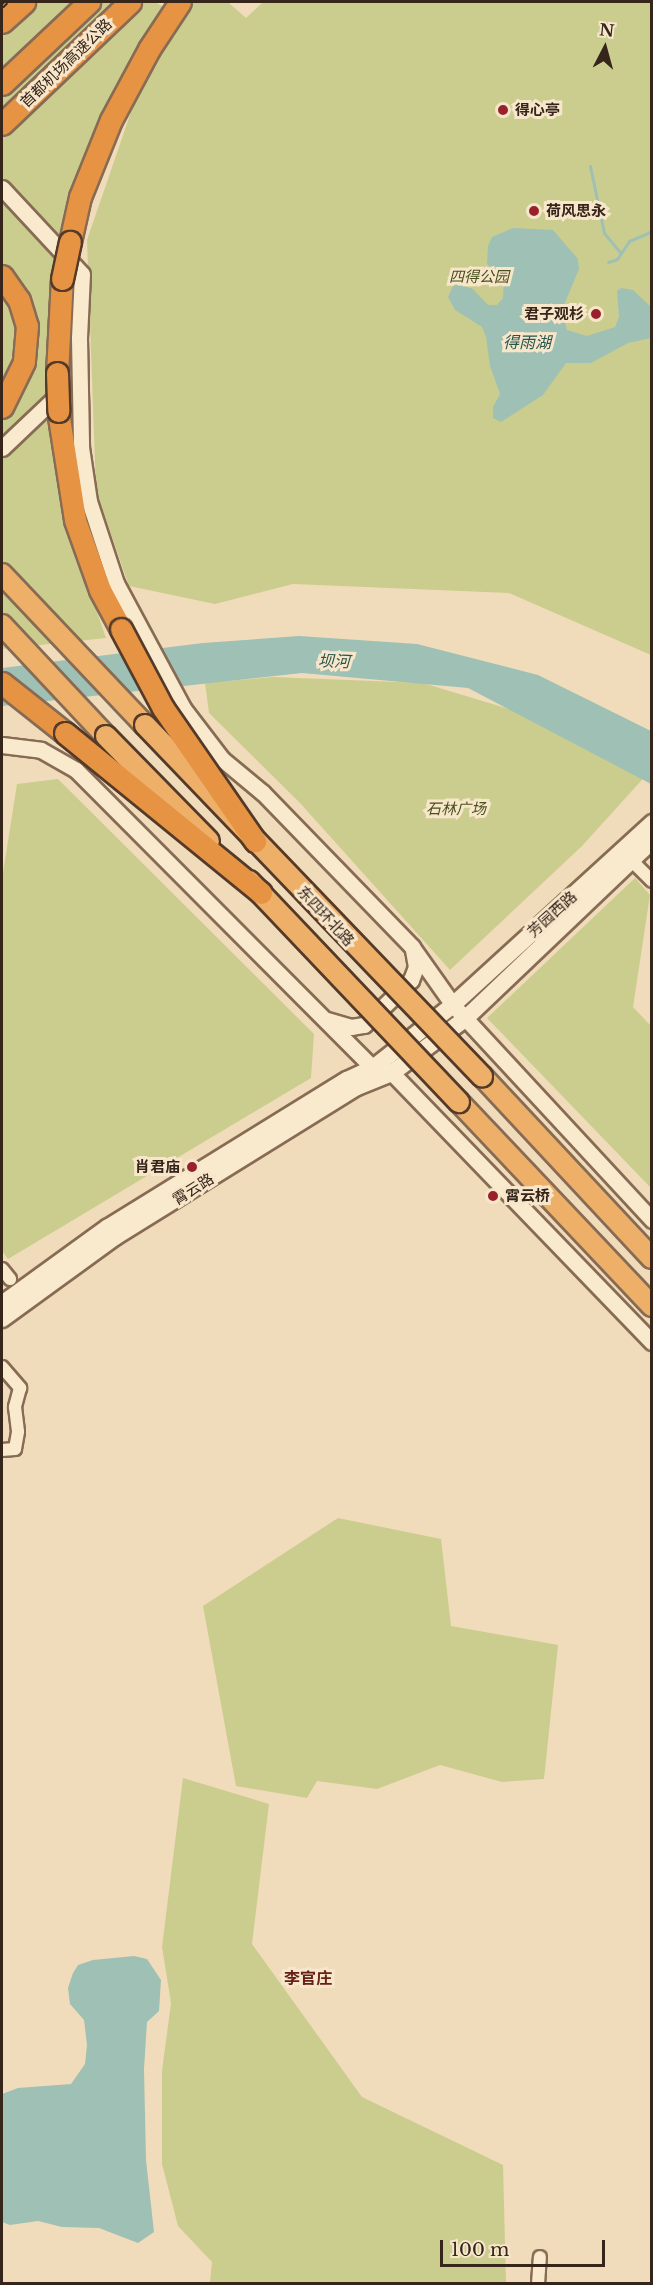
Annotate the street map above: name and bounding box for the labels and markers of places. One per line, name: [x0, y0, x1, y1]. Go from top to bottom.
place label: 得心亭: [515, 101, 560, 119]
marker: 得心亭: [496, 103, 510, 117]
place label: 荷风思永: [546, 202, 606, 220]
marker: 荷风思永: [527, 204, 541, 218]
place label: 君子观杉: [524, 305, 584, 323]
marker: 君子观杉: [589, 307, 603, 321]
place label: 肖君庙: [135, 1158, 180, 1176]
marker: 肖君庙: [185, 1160, 199, 1174]
place label: 霄云桥: [505, 1187, 550, 1205]
marker: 霄云桥: [486, 1189, 500, 1203]

